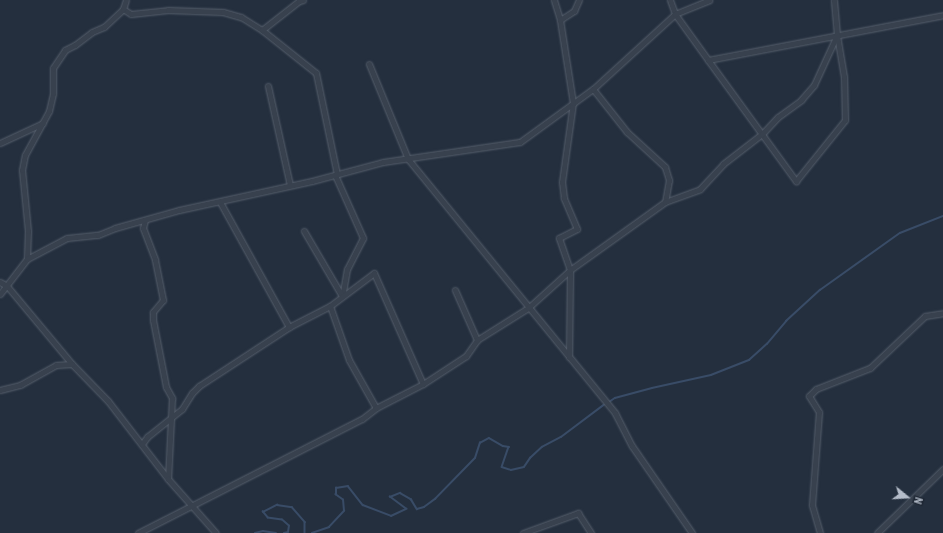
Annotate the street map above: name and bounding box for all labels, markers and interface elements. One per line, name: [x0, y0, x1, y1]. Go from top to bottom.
north arrow: [887, 477, 927, 517]
text: N: [911, 495, 926, 506]

